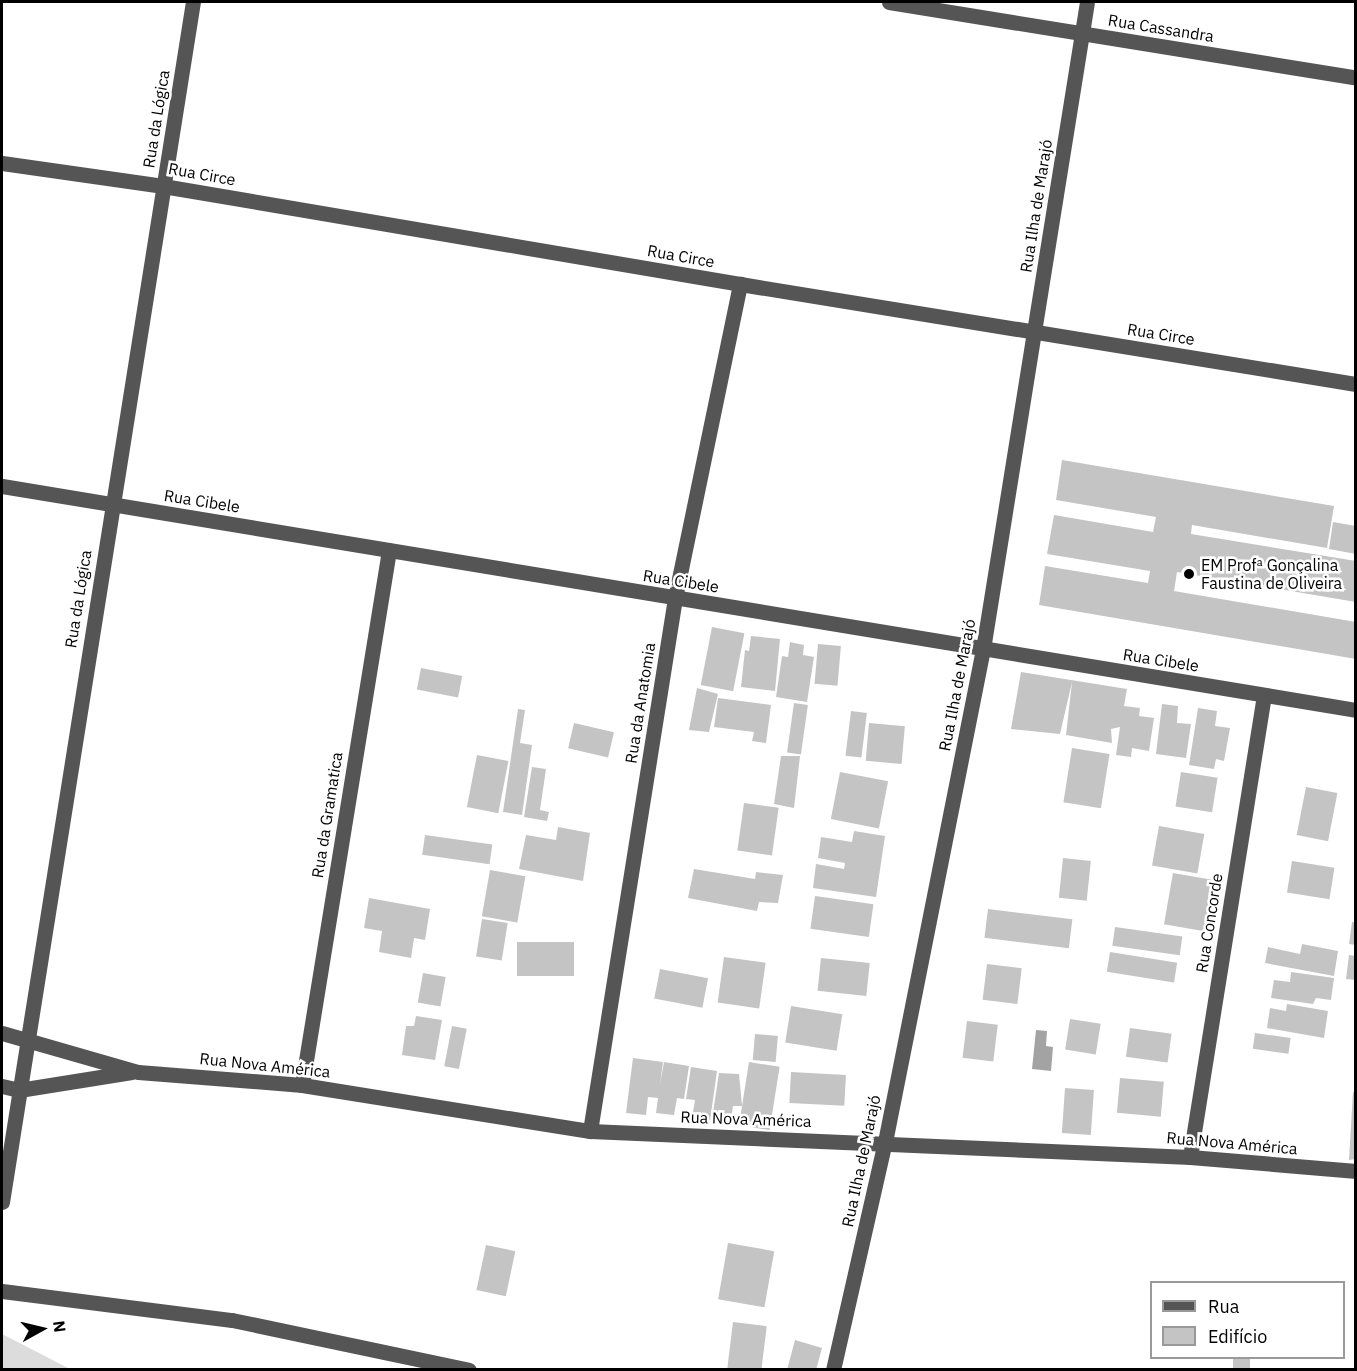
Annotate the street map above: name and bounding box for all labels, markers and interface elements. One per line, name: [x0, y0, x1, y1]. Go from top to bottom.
street label: Rua Cassandra: [1107, 10, 1215, 46]
street label: Rua da Lógica: [139, 69, 173, 169]
street label: Rua Ilha de Marajó: [1016, 138, 1056, 274]
street label: Rua Circe: [167, 159, 237, 189]
street label: Rua Circe: [646, 241, 716, 271]
street label: Rua Circe: [1126, 319, 1196, 349]
street label: Rua Cibele: [163, 486, 241, 516]
street label: Rua da Lógica: [61, 549, 95, 649]
place label: EM Profª Gonçalina Faustina de Oliveira: [1201, 555, 1342, 593]
street label: Rua Cibele: [642, 566, 720, 596]
marker: EM Profª Gonçalina Faustina de Oliveira: [1182, 567, 1196, 581]
street label: Rua Ilha de Marajó: [935, 617, 979, 753]
street label: Rua da Anatomia: [621, 641, 659, 765]
street label: Rua Cibele: [1122, 645, 1200, 675]
street label: Rua da Gramatica: [308, 751, 346, 879]
street label: Rua Concorde: [1192, 872, 1226, 974]
street label: Rua Nova América: [199, 1049, 331, 1081]
street label: Rua Ilha de Marajó: [838, 1093, 884, 1229]
street label: Rua Nova América: [680, 1107, 812, 1131]
street label: Rua Nova América: [1166, 1128, 1298, 1158]
legend: [1150, 1281, 1345, 1359]
text: Rua: [1208, 1295, 1239, 1318]
north arrow: [12, 1299, 72, 1359]
text: N: [49, 1319, 71, 1334]
text: Edifício: [1208, 1325, 1267, 1348]

